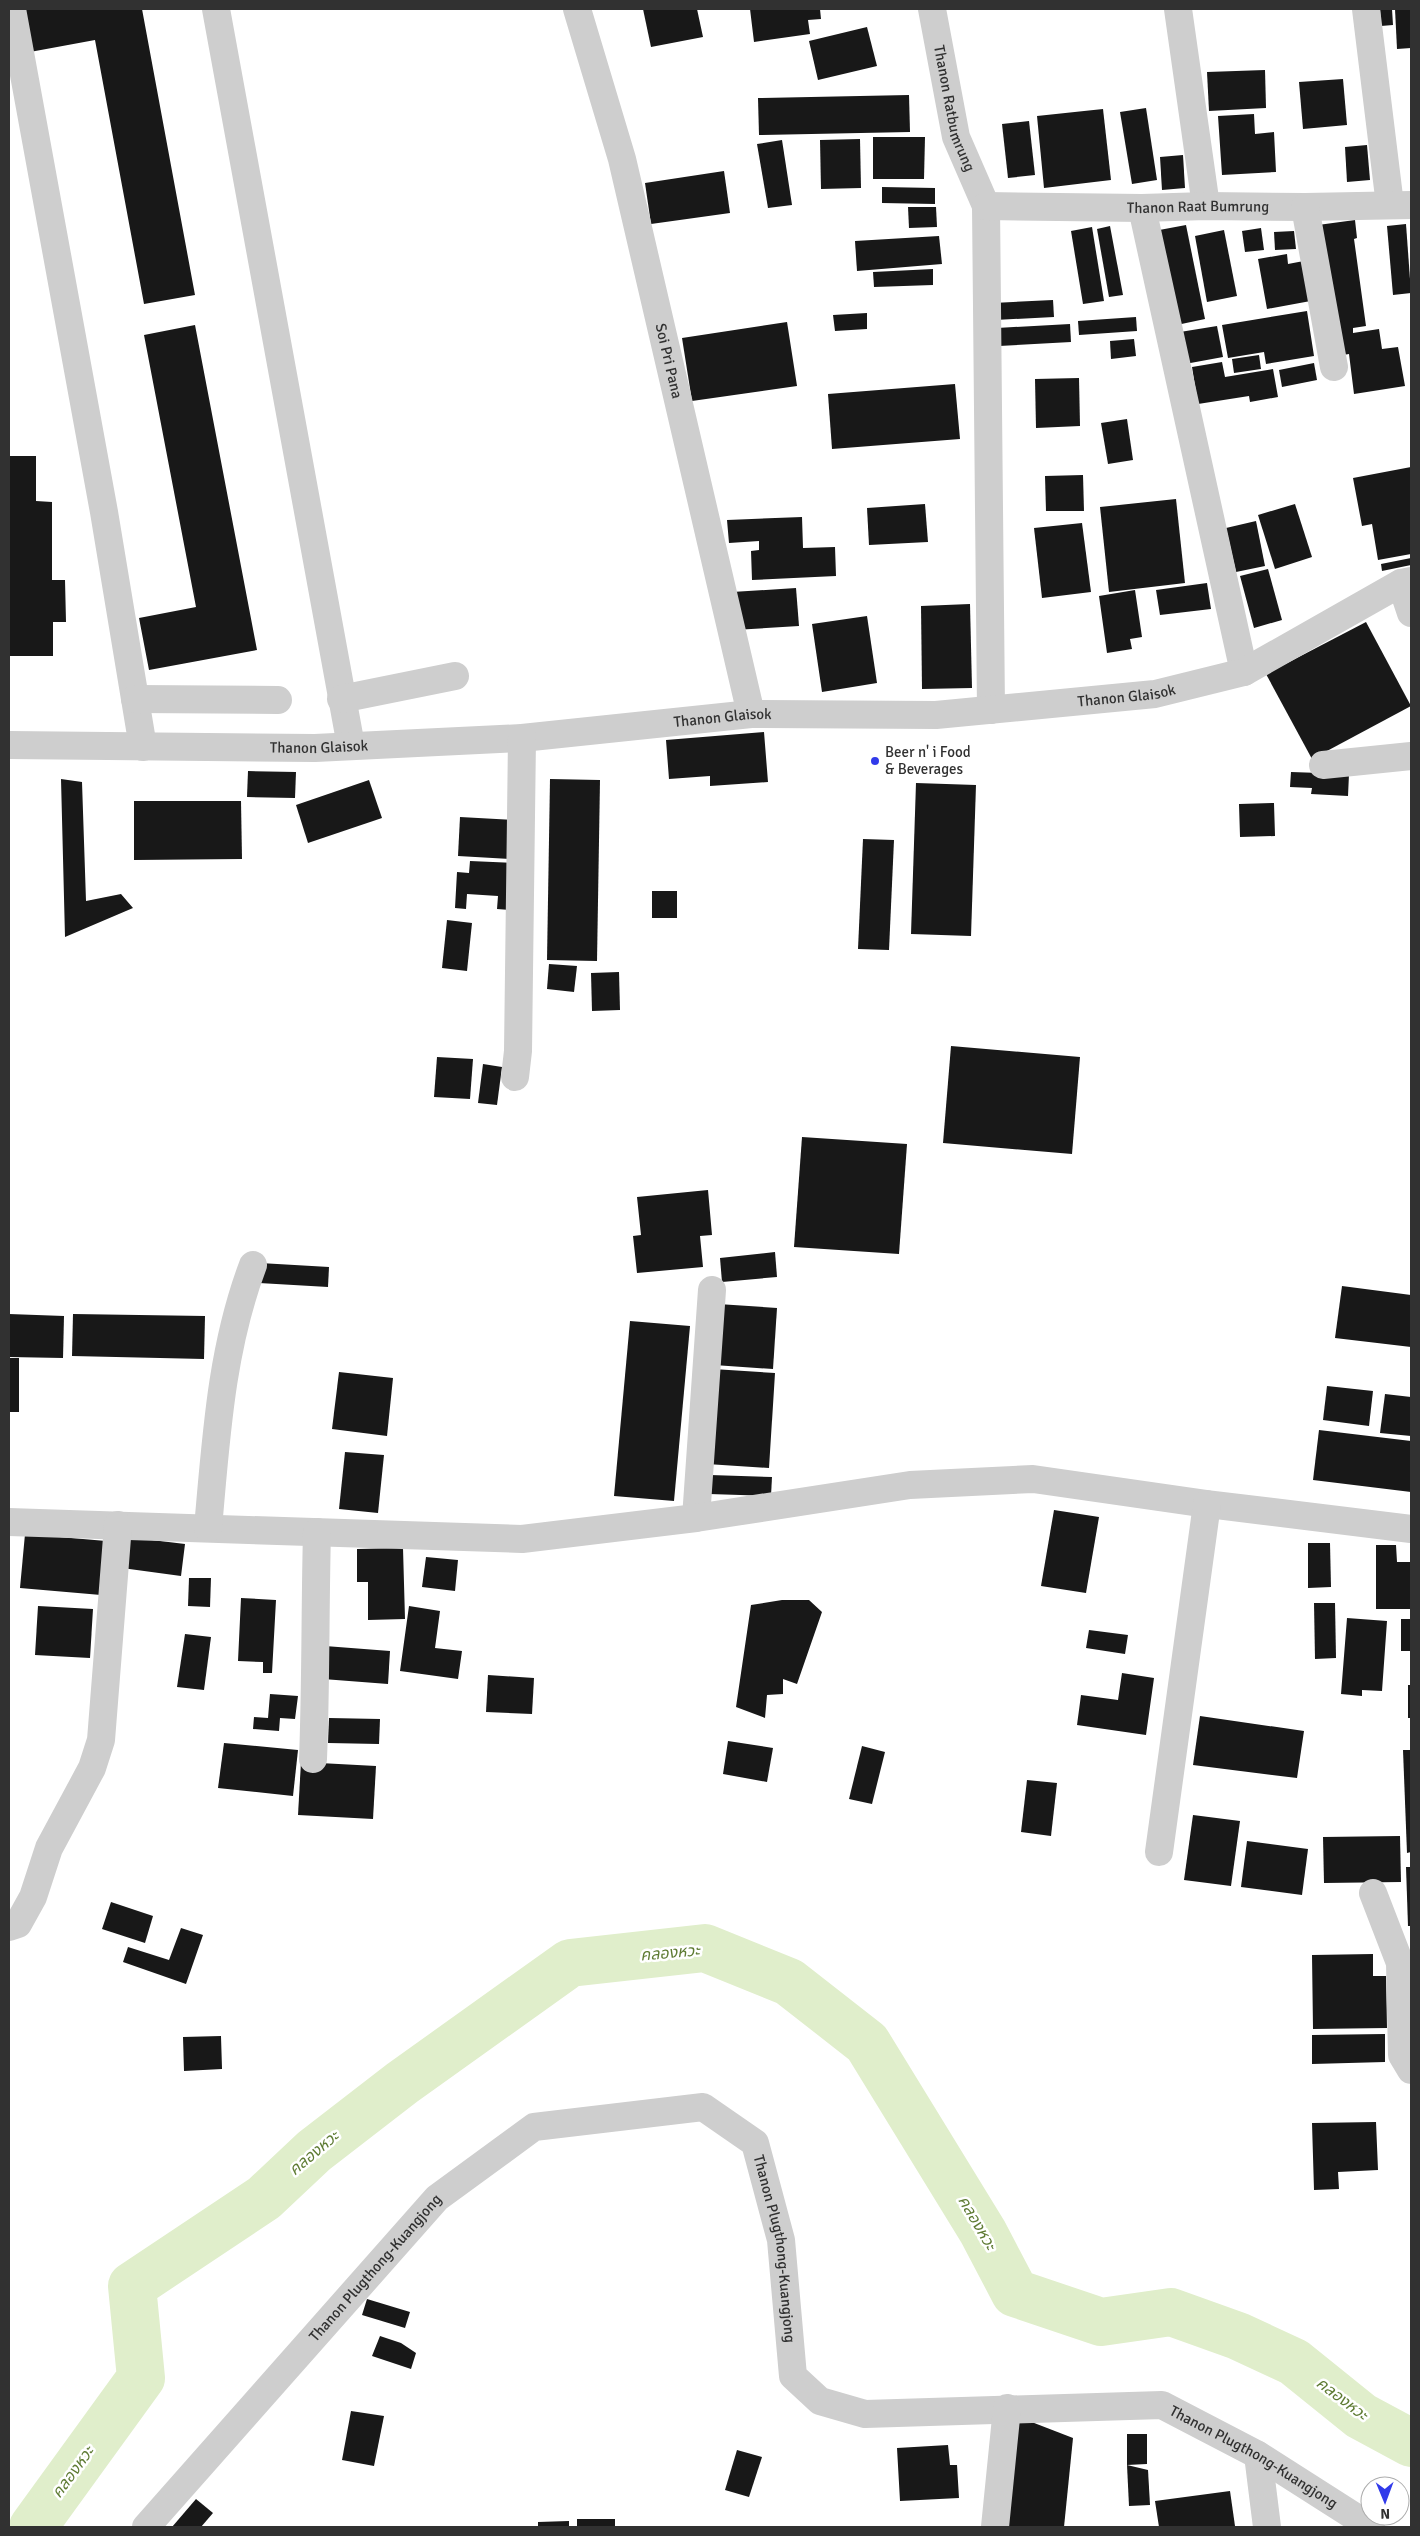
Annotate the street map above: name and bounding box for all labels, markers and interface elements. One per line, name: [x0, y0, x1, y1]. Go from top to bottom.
street label: Thanon Ratbumrung: [930, 44, 979, 174]
street label: Thanon Raat Bumrung: [1127, 197, 1269, 217]
street label: Soi Pri Pana: [652, 322, 686, 400]
street label: Thanon Glaisok: [1077, 680, 1178, 710]
street label: Thanon Glaisok: [673, 705, 772, 731]
street label: Thanon Glaisok: [270, 736, 369, 757]
place label: Beer n' i Food & Beverages: [885, 743, 971, 778]
marker: Beer n' i Food & Beverages: [869, 755, 881, 767]
water label: คลองหวะ: [640, 1940, 702, 1966]
water label: คลองหวะ: [285, 2125, 344, 2180]
street label: Thanon Plugthong-Kuangjong: [750, 2153, 799, 2344]
street label: Thanon Plugthong-Kuangjong: [305, 2190, 445, 2345]
water label: คลองหวะ: [953, 2192, 1001, 2255]
water label: คลองหวะ: [1312, 2373, 1373, 2426]
street label: Thanon Plugthong-Kuangjong: [1167, 2402, 1341, 2512]
water label: คลองหวะ: [47, 2441, 99, 2502]
north arrow: [1360, 2476, 1410, 2526]
text: N: [1380, 2505, 1390, 2522]

